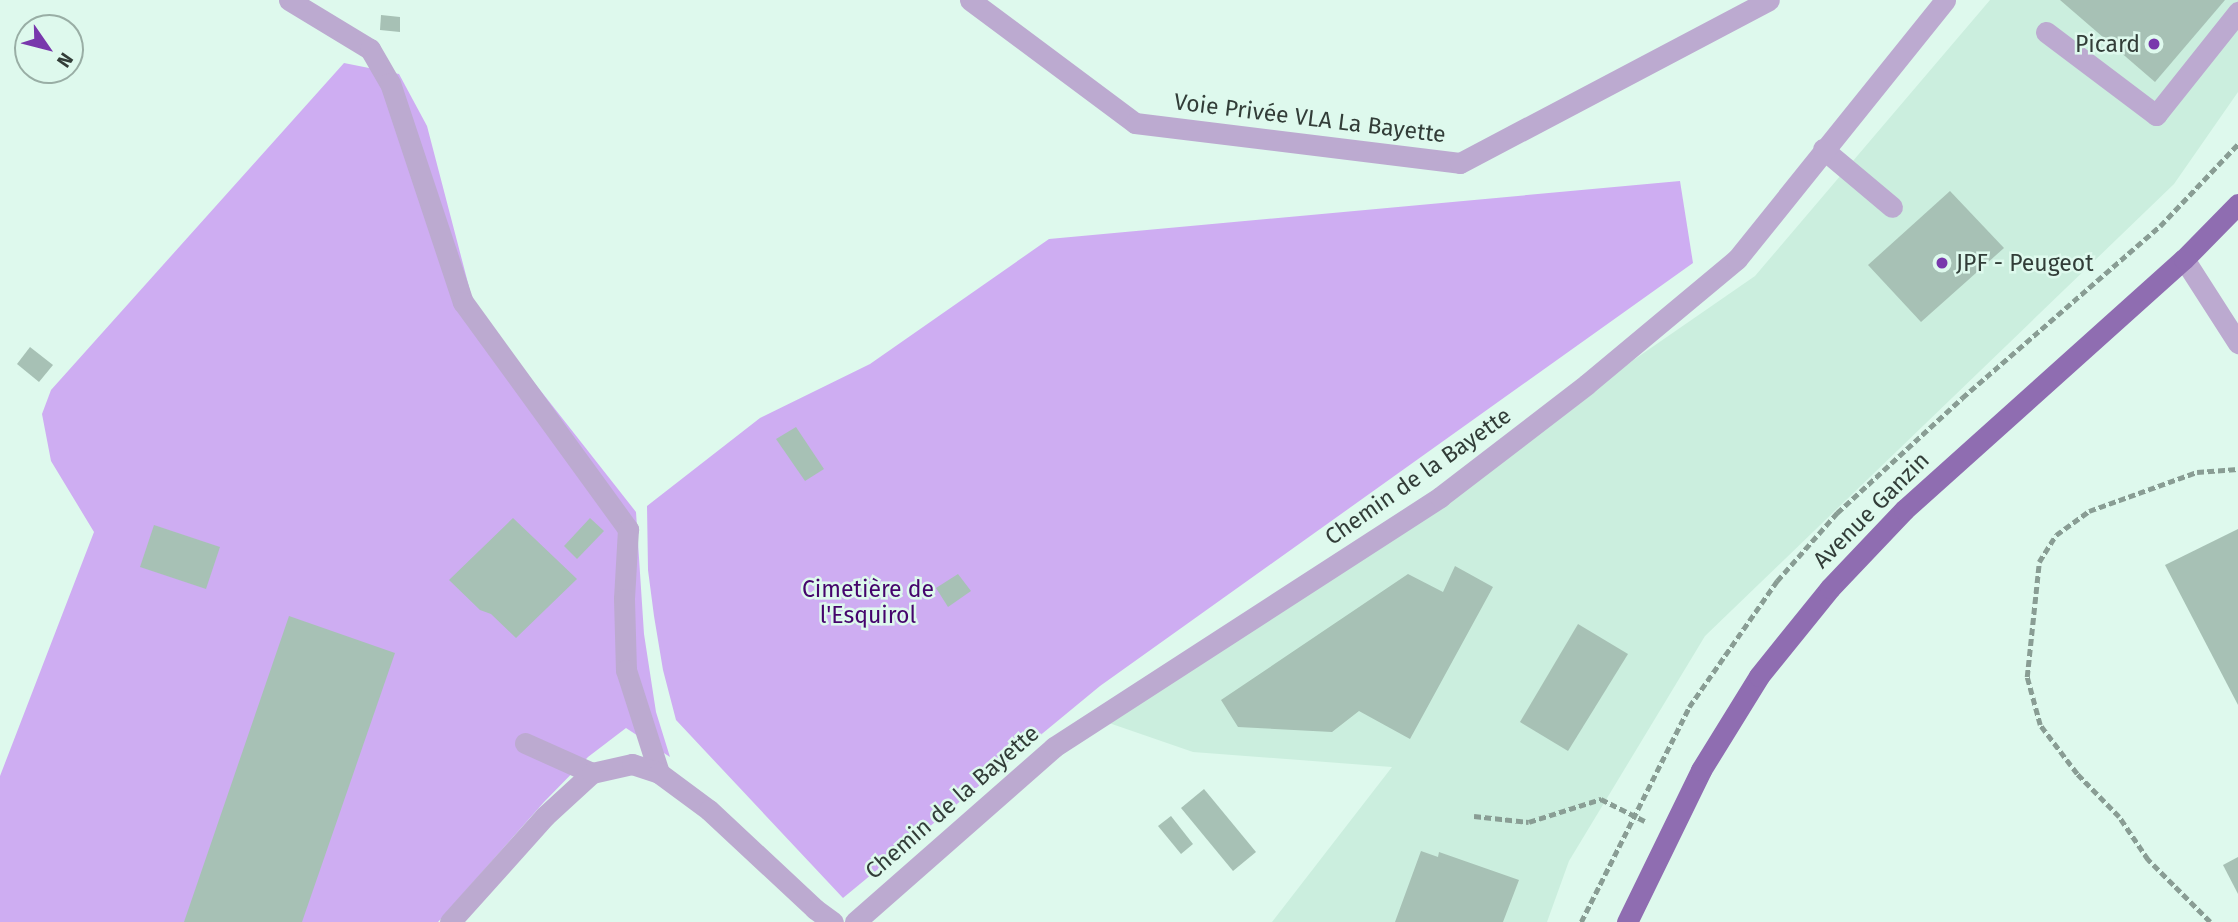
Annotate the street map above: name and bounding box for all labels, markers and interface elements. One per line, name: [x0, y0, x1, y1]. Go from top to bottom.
north arrow: [14, 14, 84, 84]
place label: Picard: [2075, 30, 2140, 58]
marker: Picard: [2146, 36, 2162, 52]
text: N: [52, 48, 78, 72]
street label: Voie Privée VLA La Bayette: [1173, 88, 1447, 148]
place label: JPF - Peugeot: [1956, 249, 2094, 277]
marker: JPF - Peugeot: [1934, 255, 1950, 271]
street label: Chemin de la Bayette: [1320, 401, 1516, 551]
street label: Avenue Ganzin: [1807, 446, 1935, 574]
park label: Cimetière de l'Esquirol: [802, 575, 934, 629]
street label: Chemin de la Bayette: [860, 719, 1044, 885]

